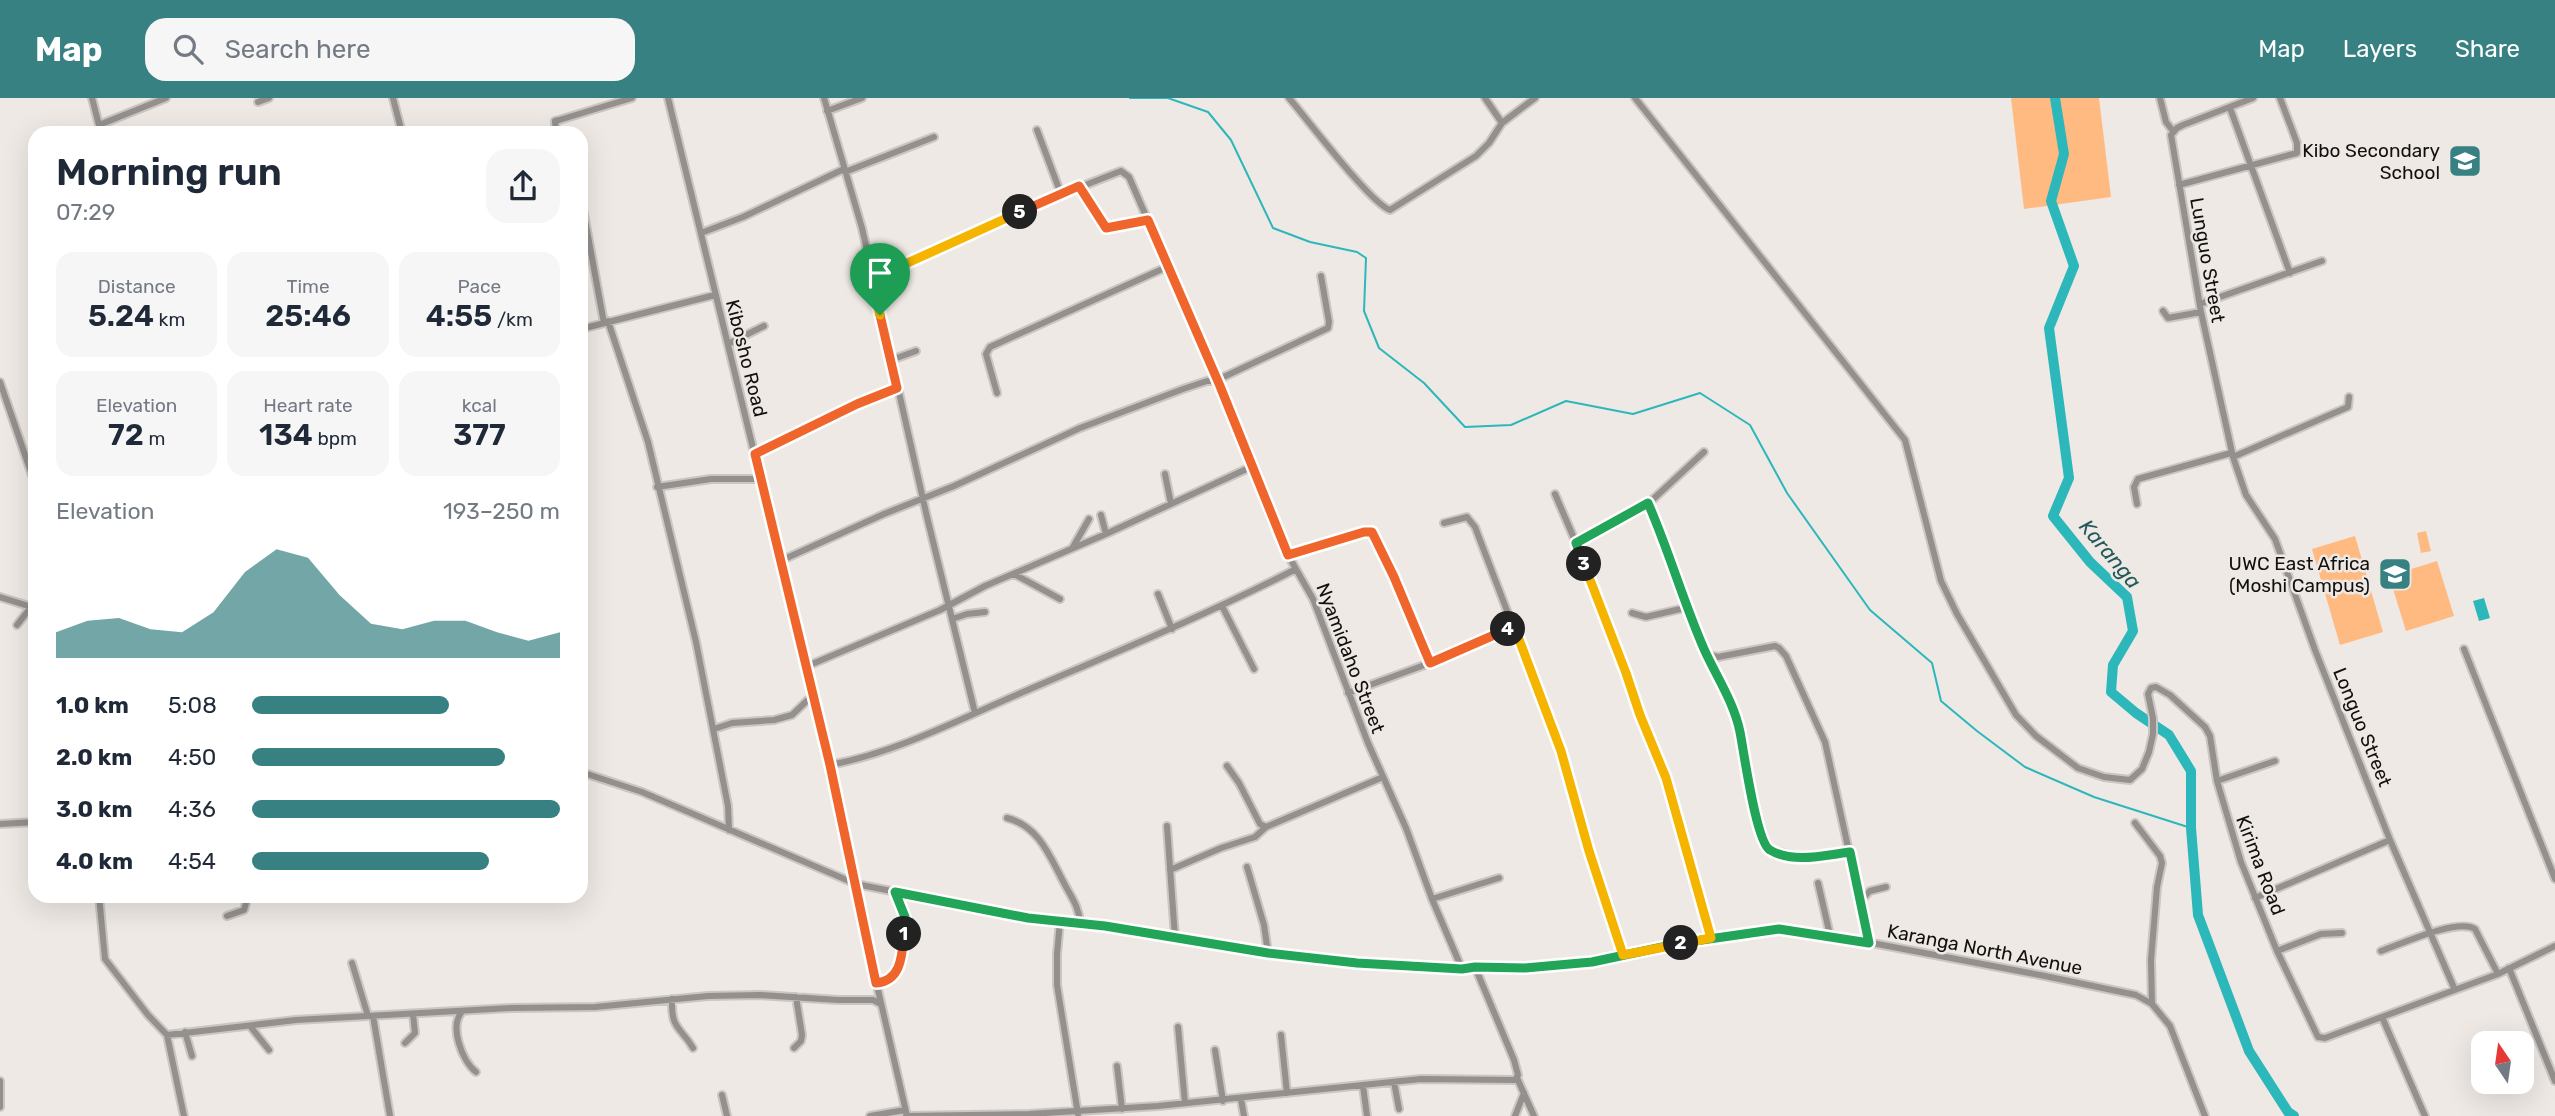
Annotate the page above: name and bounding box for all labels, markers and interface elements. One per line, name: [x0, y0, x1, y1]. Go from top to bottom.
search box: [145, 18, 635, 81]
text: Map: [35, 30, 103, 69]
icon: search: [169, 30, 207, 68]
text: Search here: [225, 34, 370, 65]
text: Map: [2258, 35, 2305, 63]
text: Layers: [2343, 35, 2417, 63]
text: Share: [2455, 35, 2520, 63]
place label: Kibo Secondary School: [2302, 139, 2440, 184]
school or university icon: Kibo Secondary School: [2446, 142, 2484, 180]
text: Morning run: [56, 149, 282, 195]
button: share: [486, 149, 560, 223]
pin: 5: [1002, 194, 1038, 230]
street label: Lunguo Street: [2185, 196, 2230, 325]
text: 07:29: [56, 198, 115, 226]
text: 5: [1013, 200, 1026, 223]
pin: [850, 243, 910, 315]
icon: arrive: [861, 254, 899, 292]
text: Distance: [98, 275, 176, 298]
text: Time: [286, 275, 330, 298]
text: Pace: [458, 275, 501, 298]
street label: Kibosho Road: [721, 297, 772, 419]
text: 5.24: [88, 298, 154, 334]
text: 25:46: [265, 298, 351, 334]
text: 4:55: [426, 298, 492, 334]
text: km: [154, 308, 185, 331]
text: /km: [492, 308, 533, 331]
text: Elevation: [96, 394, 177, 417]
text: Heart rate: [263, 394, 353, 417]
text: kcal: [462, 394, 497, 417]
text: 72: [108, 417, 144, 453]
text: 134: [259, 417, 313, 453]
text: 377: [453, 417, 506, 453]
text: m: [144, 427, 165, 450]
text: bpm: [313, 427, 357, 450]
text: Elevation: [56, 497, 155, 525]
text: 193–250 m: [443, 497, 560, 525]
water label: Karanga: [2074, 514, 2146, 593]
pin: 3: [1566, 546, 1602, 582]
text: 3: [1577, 552, 1590, 575]
place label: UWC East Africa (Moshi Campus): [2229, 552, 2370, 597]
school or university icon: UWC East Africa (Moshi Campus): [2376, 555, 2414, 593]
street label: Nyamidaho Street: [1311, 580, 1390, 737]
pin: 4: [1490, 612, 1526, 646]
text: 4: [1501, 617, 1514, 640]
street label: Longuo Street: [2328, 664, 2397, 791]
text: 1.0 km: [56, 691, 129, 719]
text: 5:08: [168, 691, 217, 719]
text: 2.0 km: [56, 743, 132, 771]
text: 4:50: [168, 743, 216, 771]
text: 3.0 km: [56, 795, 133, 823]
text: 4:36: [168, 795, 216, 823]
street label: Kirima Road: [2231, 812, 2290, 918]
text: 4.0 km: [56, 847, 133, 875]
text: 4:54: [168, 847, 216, 875]
pin: 1: [886, 916, 922, 952]
street label: Karanga North Avenue: [1885, 919, 2084, 980]
text: 1: [899, 922, 908, 945]
pin: 2: [1664, 926, 1698, 960]
text: 2: [1674, 931, 1687, 954]
north arrow: [2471, 1031, 2534, 1094]
map controls: [2471, 1031, 2534, 1094]

